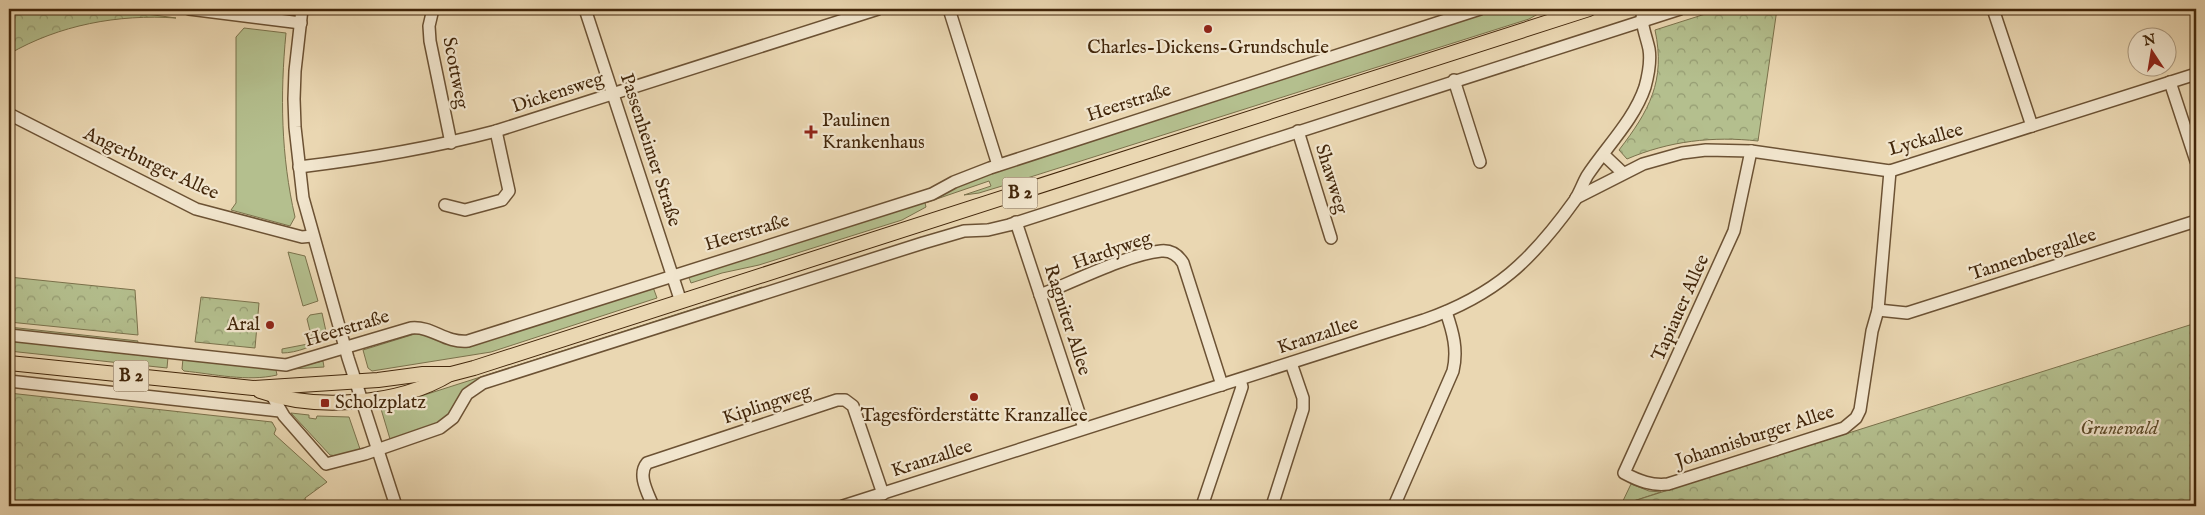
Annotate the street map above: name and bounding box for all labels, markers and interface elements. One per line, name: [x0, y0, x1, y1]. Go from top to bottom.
marker: Charles-Dickens-Grundschule: [1202, 23, 1214, 35]
north arrow: [2128, 28, 2178, 78]
text: N: [2141, 30, 2157, 51]
street label: Scottweg: [436, 35, 474, 112]
place label: Charles-Dickens-Grundschule: [1087, 36, 1329, 60]
street label: Dickensweg: [509, 67, 608, 119]
street label: Passenheimer Straße: [614, 70, 686, 230]
street label: Heerstraße: [1084, 78, 1175, 128]
place label: Paulinen Krankenhaus: [822, 109, 925, 155]
street label: Lyckallee: [1886, 118, 1966, 162]
street label: Angerburger Allee: [79, 122, 223, 206]
marker: Paulinen Krankenhaus: [804, 125, 818, 139]
street label: Shawweg: [1309, 141, 1353, 217]
road number: B 2: [1002, 178, 1038, 208]
street label: Heerstraße: [702, 209, 793, 257]
street label: Tannenbergallee: [1967, 223, 2100, 287]
street label: Hardyweg: [1069, 226, 1155, 276]
street label: Tapiauer Allee: [1647, 251, 1715, 365]
street label: Ragniter Allee: [1038, 262, 1096, 379]
street label: Heerstraße: [302, 305, 393, 353]
street label: Kranzallee: [1274, 312, 1362, 360]
place label: Aral: [226, 313, 261, 337]
marker: Aral: [264, 319, 276, 331]
road number: B 2: [114, 361, 148, 392]
street label: Kiplingweg: [720, 379, 815, 431]
place label: Scholzplatz: [335, 391, 426, 415]
marker: Tagesförderstätte Kranzallee: [968, 391, 980, 403]
marker: Scholzplatz: [319, 397, 331, 409]
street label: Johannisburger Allee: [1671, 400, 1838, 475]
place label: Tagesförderstätte Kranzallee: [860, 404, 1088, 428]
park label: Grunewald: [2080, 417, 2159, 441]
street label: Kranzallee: [888, 435, 976, 483]

